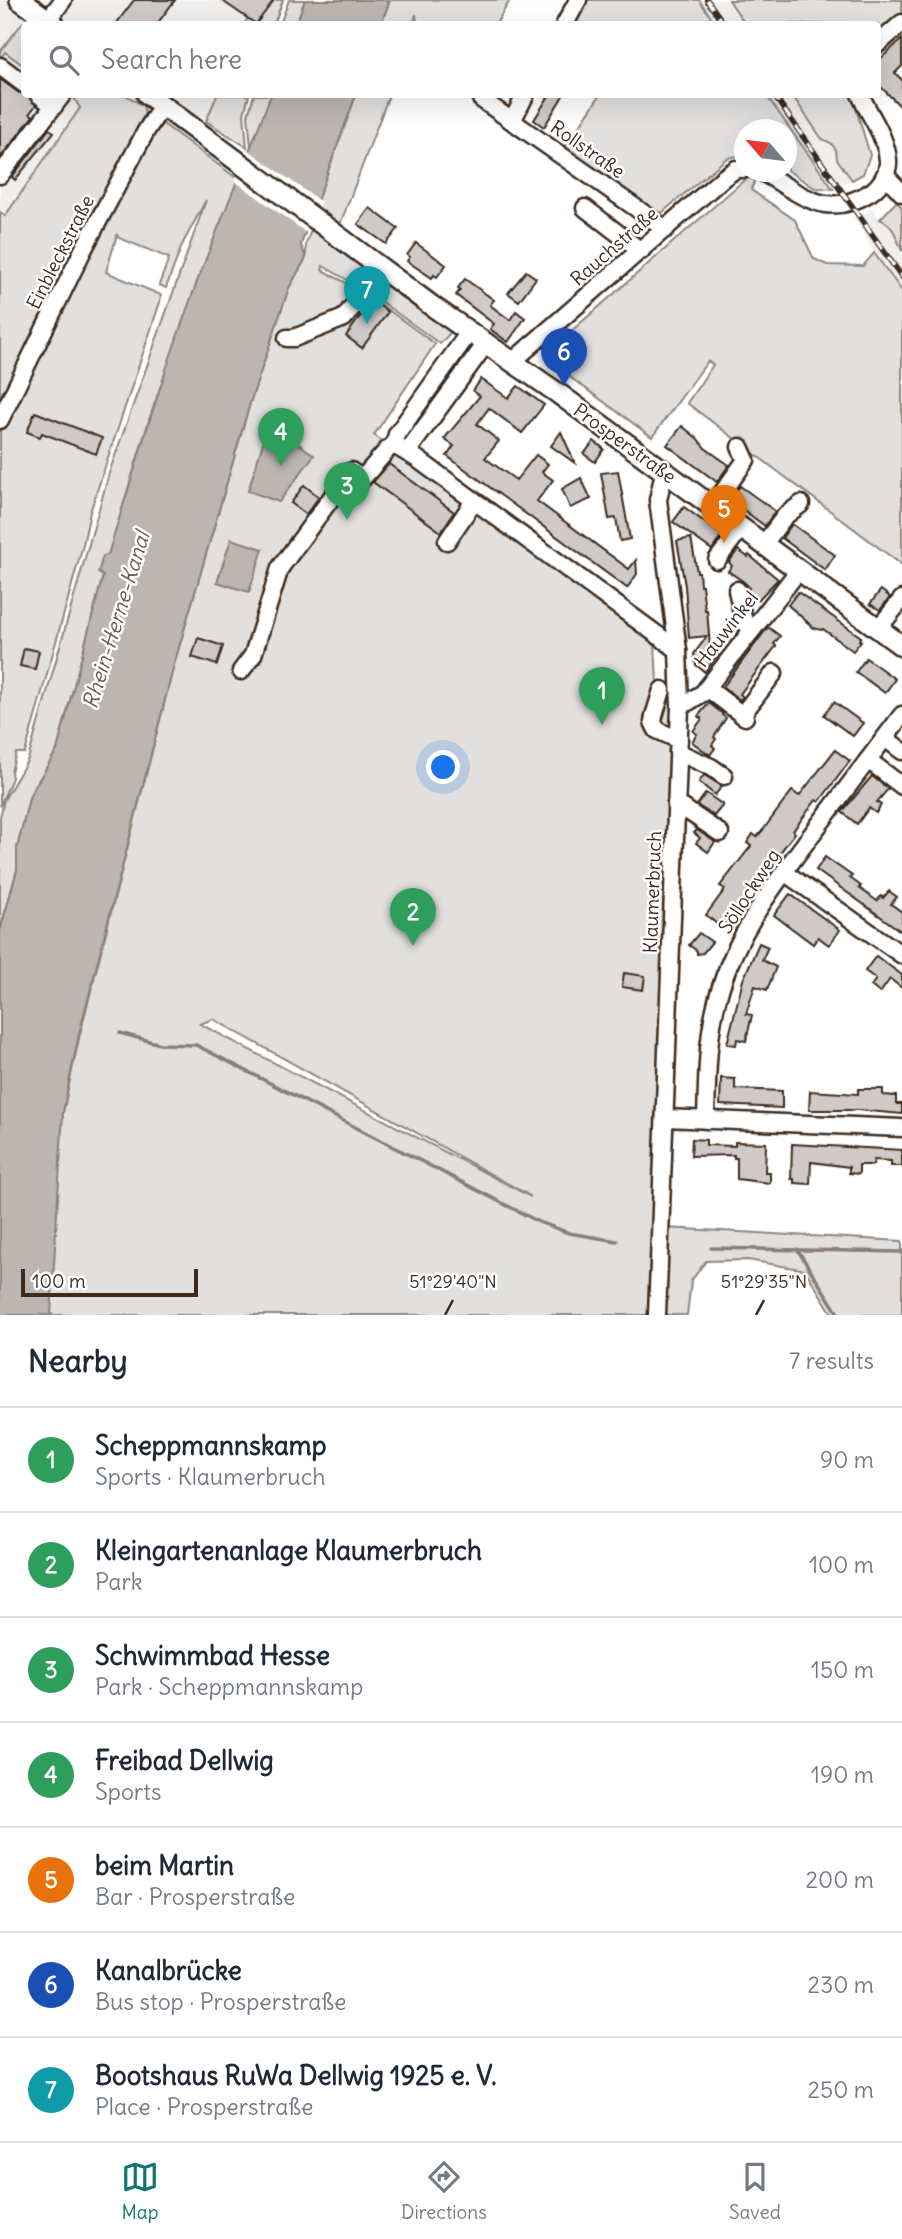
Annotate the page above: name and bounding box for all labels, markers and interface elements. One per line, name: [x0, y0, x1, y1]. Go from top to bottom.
search box: [21, 21, 881, 98]
icon: search: [45, 41, 83, 79]
text: Search here: [101, 43, 242, 76]
street label: Rollstraße: [546, 115, 630, 183]
north arrow: [734, 119, 797, 182]
street label: Einbleckstraße: [21, 191, 99, 313]
street label: Rauchstraße: [565, 201, 663, 291]
pin: 7: [344, 266, 390, 324]
pin: 6: [541, 328, 587, 386]
street label: Prosperstraße: [569, 398, 681, 488]
pin: 4: [258, 408, 304, 466]
pin: 3: [324, 462, 370, 520]
pin: 5: [701, 485, 747, 543]
water label: Rhein-Herne-Kanal: [76, 525, 157, 712]
street label: Hauwinkel: [689, 586, 763, 672]
pin: 1: [579, 667, 625, 725]
your location: [426, 750, 460, 784]
street label: Klaumerbruch: [638, 830, 666, 954]
street label: Söllockweg: [713, 844, 785, 938]
pin: 2: [390, 888, 436, 946]
scale bar: [21, 1266, 198, 1298]
text: 100 m: [32, 1269, 86, 1293]
text: 51°29'40"N: [409, 1270, 497, 1293]
text: 51°29'35"N: [721, 1270, 807, 1293]
text: Nearby: [28, 1342, 128, 1380]
text: 7 results: [789, 1346, 874, 1375]
text: Scheppmannskamp: [95, 1429, 326, 1462]
text: 1: [46, 1445, 56, 1474]
text: 90 m: [820, 1445, 874, 1474]
text: Sports · Klaumerbruch: [95, 1462, 326, 1491]
text: Kleingartenanlage Klaumerbruch: [95, 1534, 482, 1567]
text: 2: [45, 1550, 57, 1579]
text: 100 m: [809, 1550, 874, 1579]
text: Park: [95, 1567, 143, 1596]
text: Schwimmbad Hesse: [95, 1639, 330, 1672]
text: 3: [44, 1655, 58, 1684]
text: 150 m: [811, 1655, 874, 1684]
text: Park · Scheppmannskamp: [95, 1672, 363, 1701]
text: Freibad Dellwig: [95, 1744, 274, 1777]
text: 4: [44, 1760, 58, 1789]
text: 190 m: [811, 1760, 874, 1789]
text: Sports: [95, 1777, 161, 1806]
text: beim Martin: [95, 1849, 234, 1882]
text: 5: [44, 1865, 58, 1894]
text: 200 m: [805, 1865, 874, 1894]
text: Bar · Prosperstraße: [95, 1882, 295, 1911]
text: Kanalbrücke: [95, 1954, 242, 1987]
text: 6: [44, 1970, 58, 1999]
text: 230 m: [808, 1970, 874, 1999]
text: Bus stop · Prosperstraße: [95, 1987, 346, 2016]
text: Bootshaus RuWa Dellwig 1925 e. V.: [95, 2059, 497, 2092]
text: 7: [45, 2075, 57, 2104]
text: 250 m: [807, 2075, 874, 2104]
text: Place · Prosperstraße: [95, 2092, 313, 2121]
tab: Map: [121, 2158, 159, 2224]
tab: Directions: [401, 2158, 487, 2224]
tab: Saved: [729, 2158, 781, 2224]

